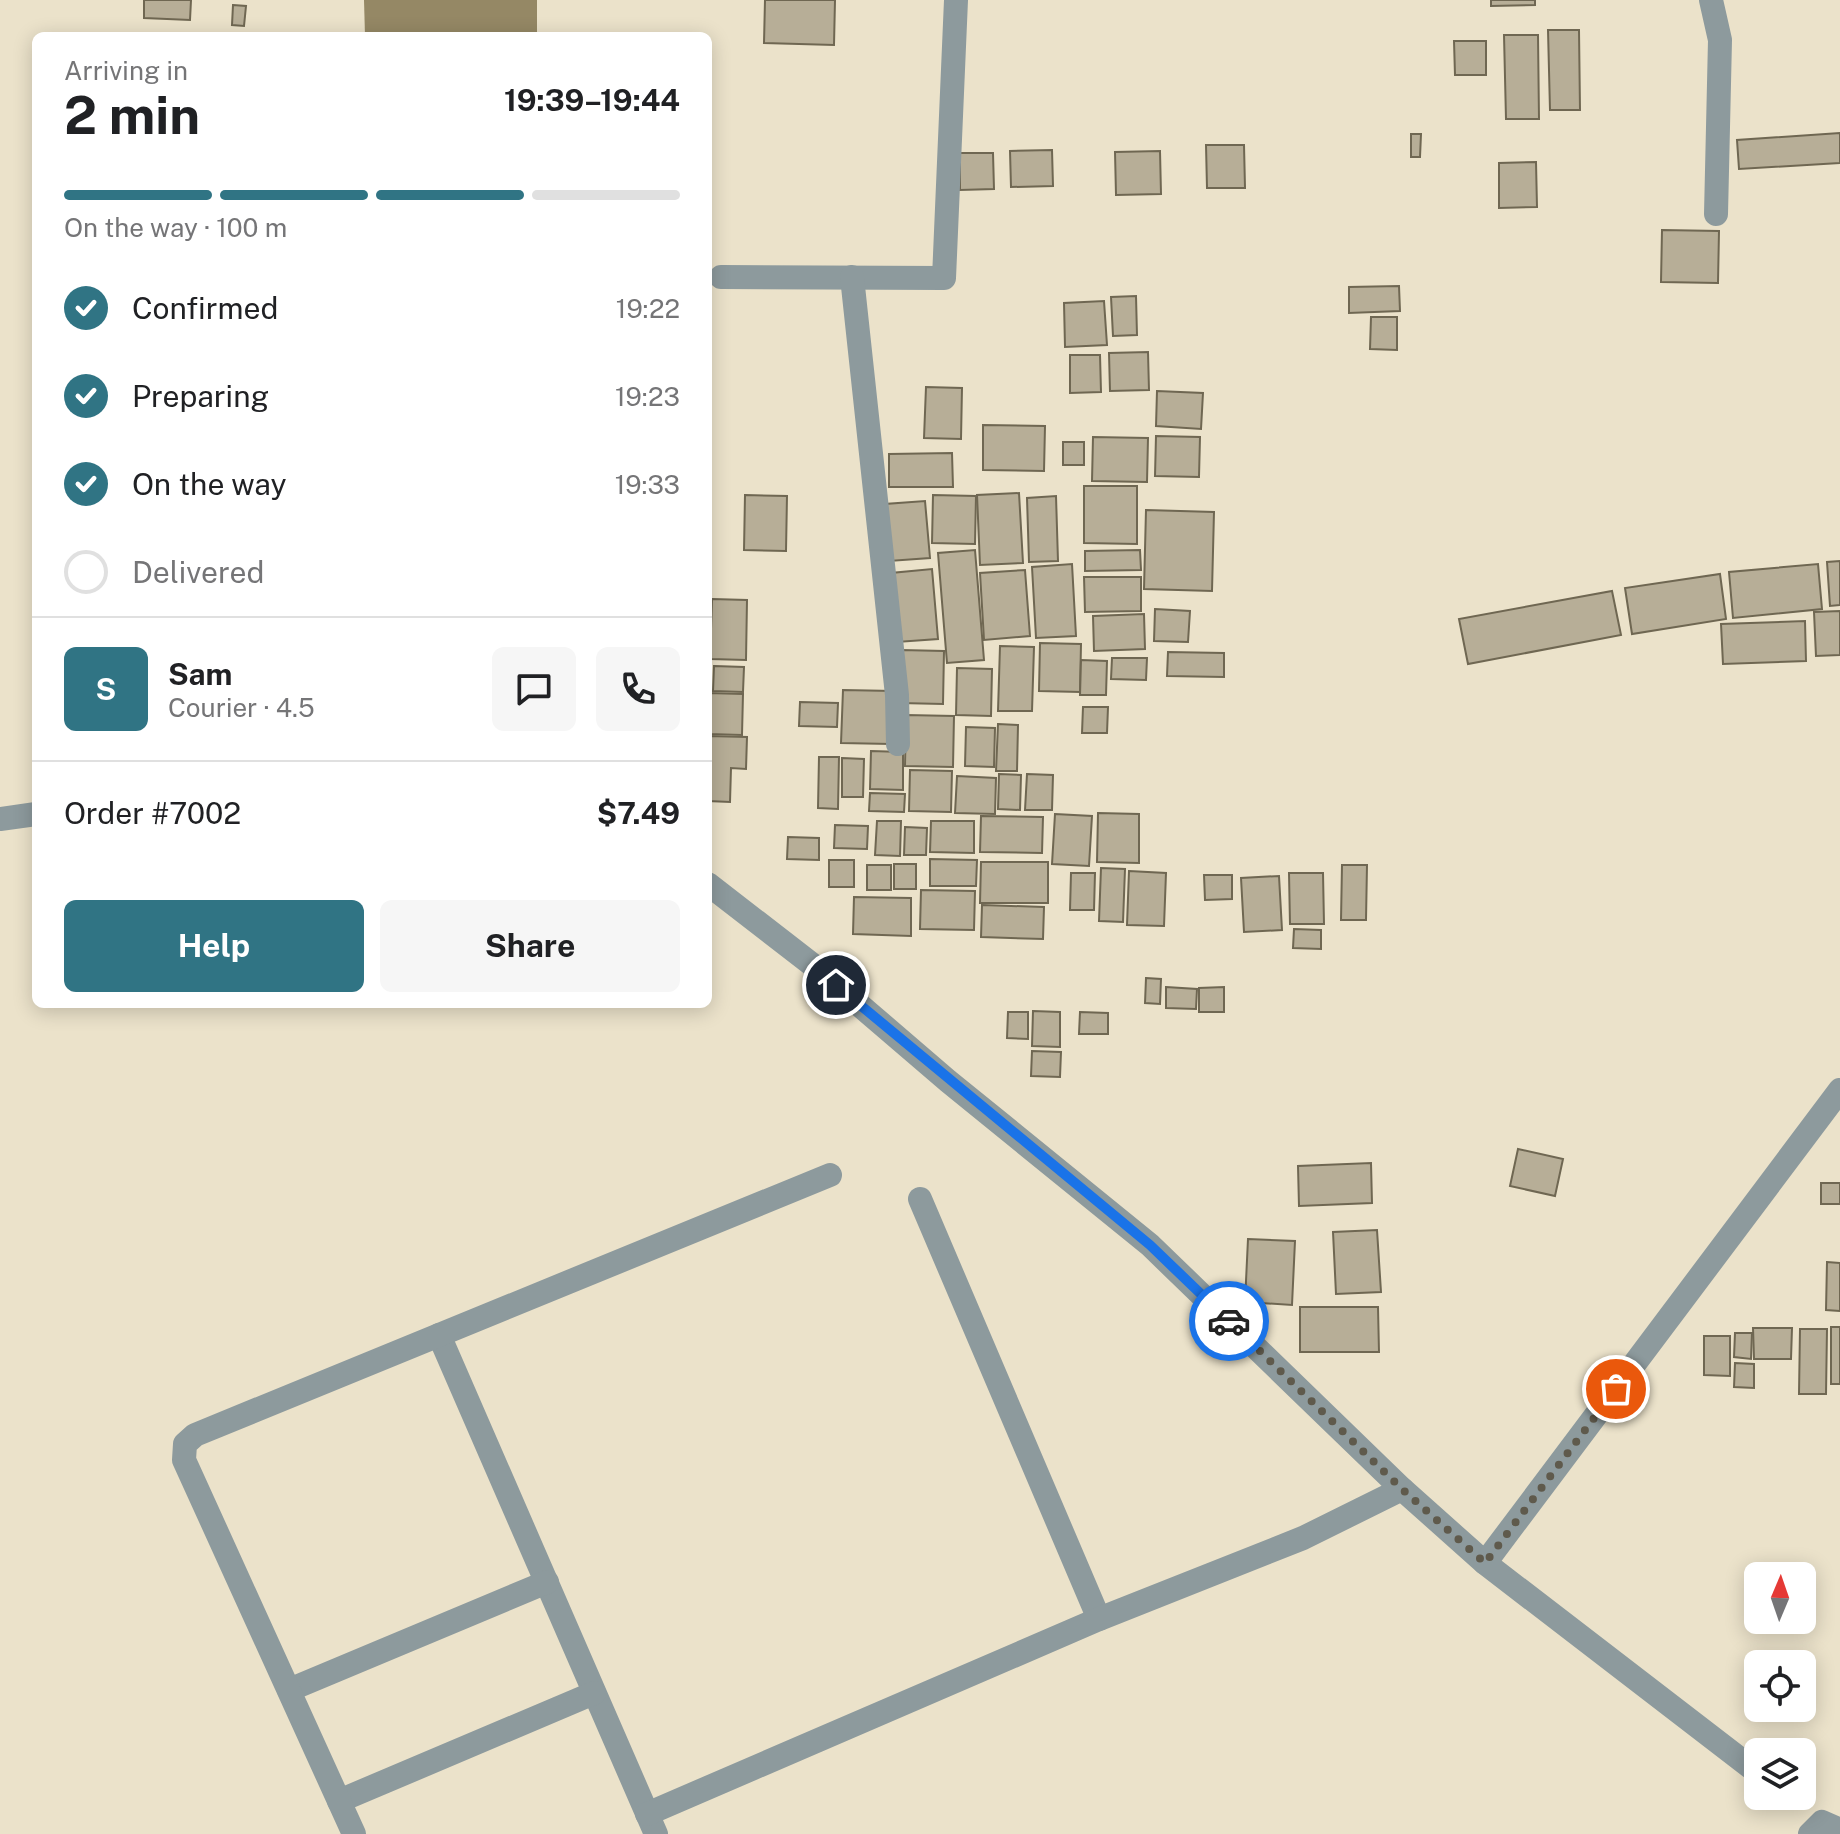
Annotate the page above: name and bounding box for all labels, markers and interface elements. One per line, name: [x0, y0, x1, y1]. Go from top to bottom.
text: Arriving in: [64, 55, 188, 86]
text: 19:39–19:44: [504, 82, 680, 118]
text: 2 min: [64, 85, 200, 146]
text: On the way · 100 m: [64, 212, 287, 243]
icon: check: [64, 286, 108, 330]
text: Confirmed: [132, 290, 278, 326]
text: 19:22: [616, 293, 680, 324]
icon: check: [64, 374, 108, 418]
text: Preparing: [132, 378, 269, 414]
text: 19:23: [615, 381, 680, 412]
icon: check: [64, 462, 108, 506]
text: On the way: [132, 466, 286, 502]
text: 19:33: [615, 469, 680, 500]
text: Delivered: [132, 554, 264, 590]
button: chat: [492, 647, 576, 731]
button: phone: [596, 647, 680, 731]
text: Sam: [168, 656, 232, 692]
text: S: [96, 671, 116, 707]
text: Courier · 4.5: [168, 692, 315, 723]
text: Order #7002: [64, 795, 241, 831]
text: $7.49: [597, 795, 680, 831]
button: Help: [64, 900, 364, 992]
button: Share: [380, 900, 680, 992]
pin: [802, 951, 870, 1019]
icon: home: [814, 963, 858, 1007]
courier: [1189, 1281, 1269, 1361]
icon: car: [1207, 1299, 1251, 1343]
pin: [1582, 1355, 1650, 1423]
icon: bag: [1594, 1367, 1638, 1411]
north arrow: [1744, 1562, 1816, 1634]
map controls: [1744, 1562, 1816, 1810]
button: locate: [1744, 1650, 1816, 1722]
button: layers: [1744, 1738, 1816, 1810]

